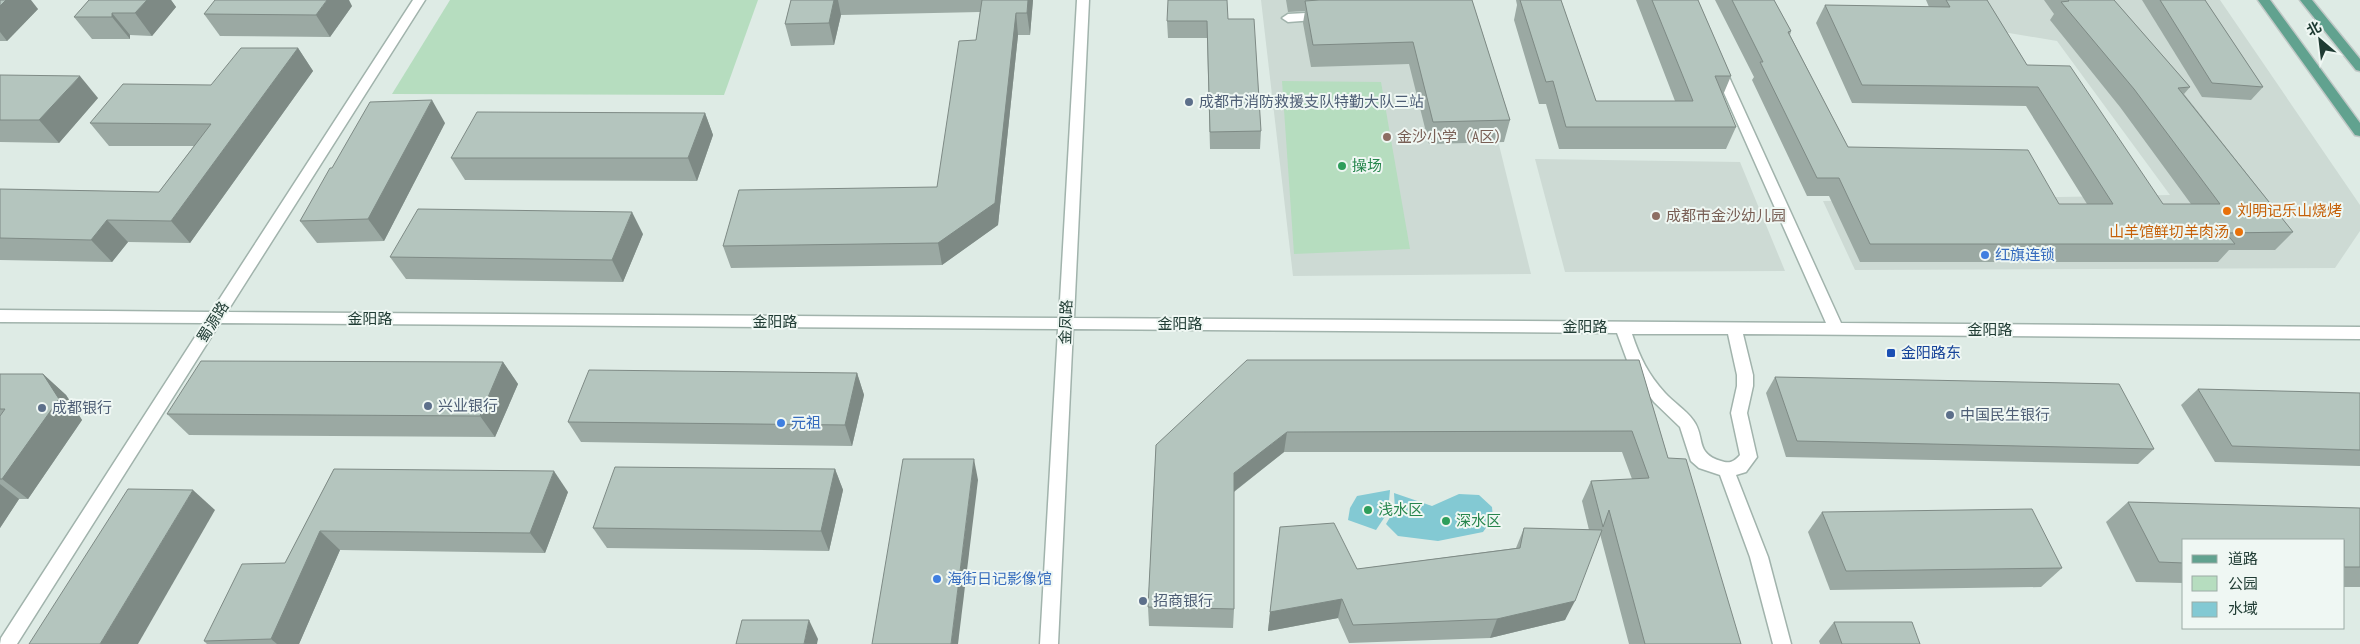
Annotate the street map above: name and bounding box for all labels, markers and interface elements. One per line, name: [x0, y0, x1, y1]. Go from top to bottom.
north arrow: [2295, 15, 2345, 65]
text: 北: [2303, 17, 2324, 40]
place label: 成都市消防救援支队特勤大队三站: [1199, 92, 1424, 111]
marker: 成都市消防救援支队特勤大队三站: [1183, 96, 1195, 108]
place label: 金沙小学（A区）: [1397, 127, 1509, 146]
marker: 金沙小学（A区）: [1381, 131, 1393, 143]
place label: 操场: [1352, 156, 1382, 175]
marker: 操场: [1336, 160, 1348, 172]
place label: 刘明记乐山烧烤: [2237, 201, 2342, 220]
marker: 刘明记乐山烧烤: [2221, 205, 2233, 217]
place label: 成都市金沙幼儿园: [1666, 206, 1786, 225]
marker: 成都市金沙幼儿园: [1650, 210, 1662, 222]
place label: 山羊馆鲜切羊肉汤: [2109, 222, 2229, 241]
marker: 山羊馆鲜切羊肉汤: [2233, 226, 2245, 238]
place label: 红旗连锁: [1995, 245, 2055, 264]
marker: 红旗连锁: [1979, 249, 1991, 261]
street label: 蜀源路: [193, 298, 233, 346]
street label: 金凤路: [1055, 299, 1076, 345]
street label: 金阳路: [347, 309, 393, 328]
street label: 金阳路: [752, 312, 798, 331]
street label: 金阳路: [1157, 314, 1203, 333]
street label: 金阳路: [1562, 317, 1608, 336]
street label: 金阳路: [1967, 320, 2013, 339]
place label: 金阳路东: [1901, 343, 1961, 362]
marker: 金阳路东: [1885, 347, 1897, 359]
place label: 兴业银行: [438, 396, 498, 415]
place label: 成都银行: [52, 398, 112, 417]
marker: 兴业银行: [422, 400, 434, 412]
marker: 成都银行: [36, 402, 48, 414]
place label: 中国民生银行: [1960, 405, 2050, 424]
marker: 中国民生银行: [1944, 409, 1956, 421]
place label: 元祖: [791, 413, 821, 432]
marker: 元祖: [775, 417, 787, 429]
place label: 浅水区: [1378, 500, 1423, 519]
marker: 浅水区: [1362, 504, 1374, 516]
place label: 深水区: [1456, 511, 1501, 530]
marker: 深水区: [1440, 515, 1452, 527]
legend: [2182, 539, 2345, 629]
text: 道路: [2228, 549, 2258, 568]
place label: 海街日记影像馆: [947, 569, 1052, 588]
marker: 海街日记影像馆: [931, 573, 943, 585]
text: 公园: [2228, 574, 2258, 593]
place label: 招商银行: [1153, 591, 1213, 610]
marker: 招商银行: [1137, 595, 1149, 607]
text: 水域: [2228, 599, 2258, 618]

